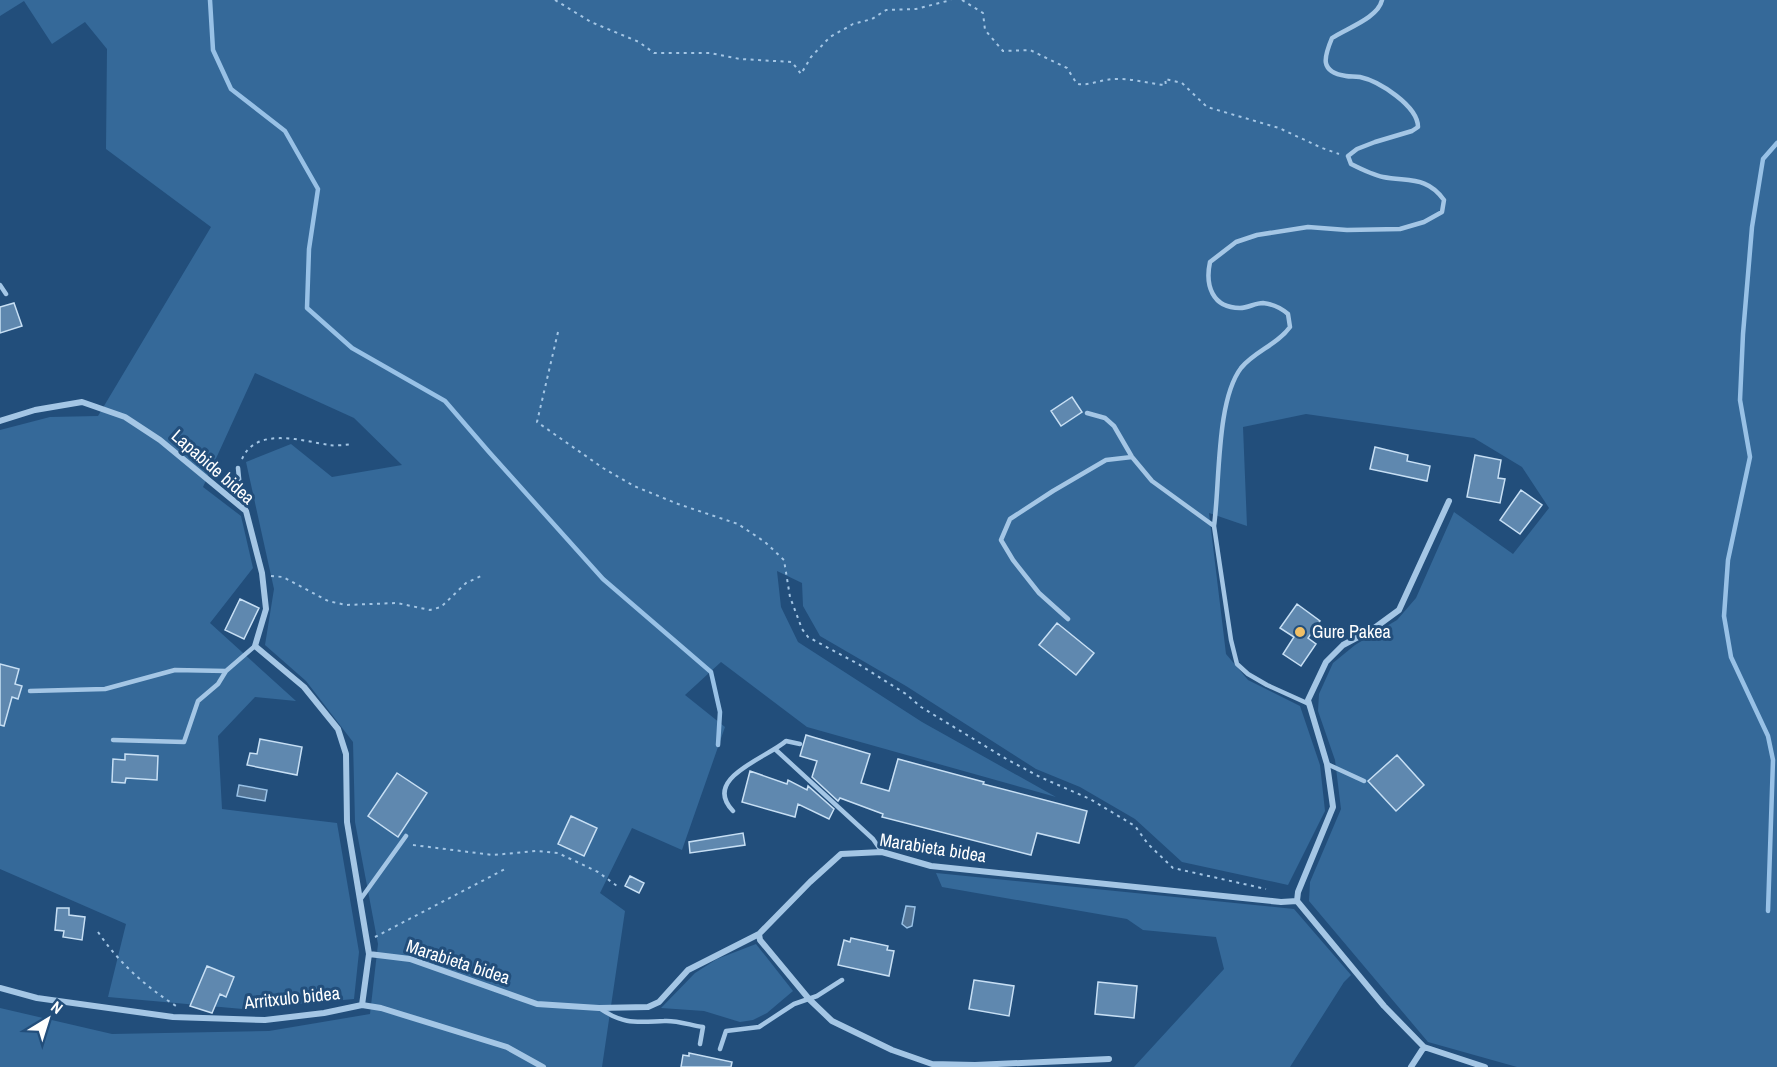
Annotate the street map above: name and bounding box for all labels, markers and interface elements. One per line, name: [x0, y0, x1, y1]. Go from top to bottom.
street label: Lapabide bidea: [166, 424, 260, 510]
place label: Gure Pakea: [1312, 619, 1391, 644]
marker: Gure Pakea: [1293, 625, 1307, 639]
street label: Marabieta bidea: [878, 827, 988, 868]
street label: Marabieta bidea: [403, 933, 513, 990]
street label: Arritxulo bidea: [242, 980, 341, 1015]
north arrow: [18, 989, 78, 1049]
text: N: [47, 996, 68, 1019]

